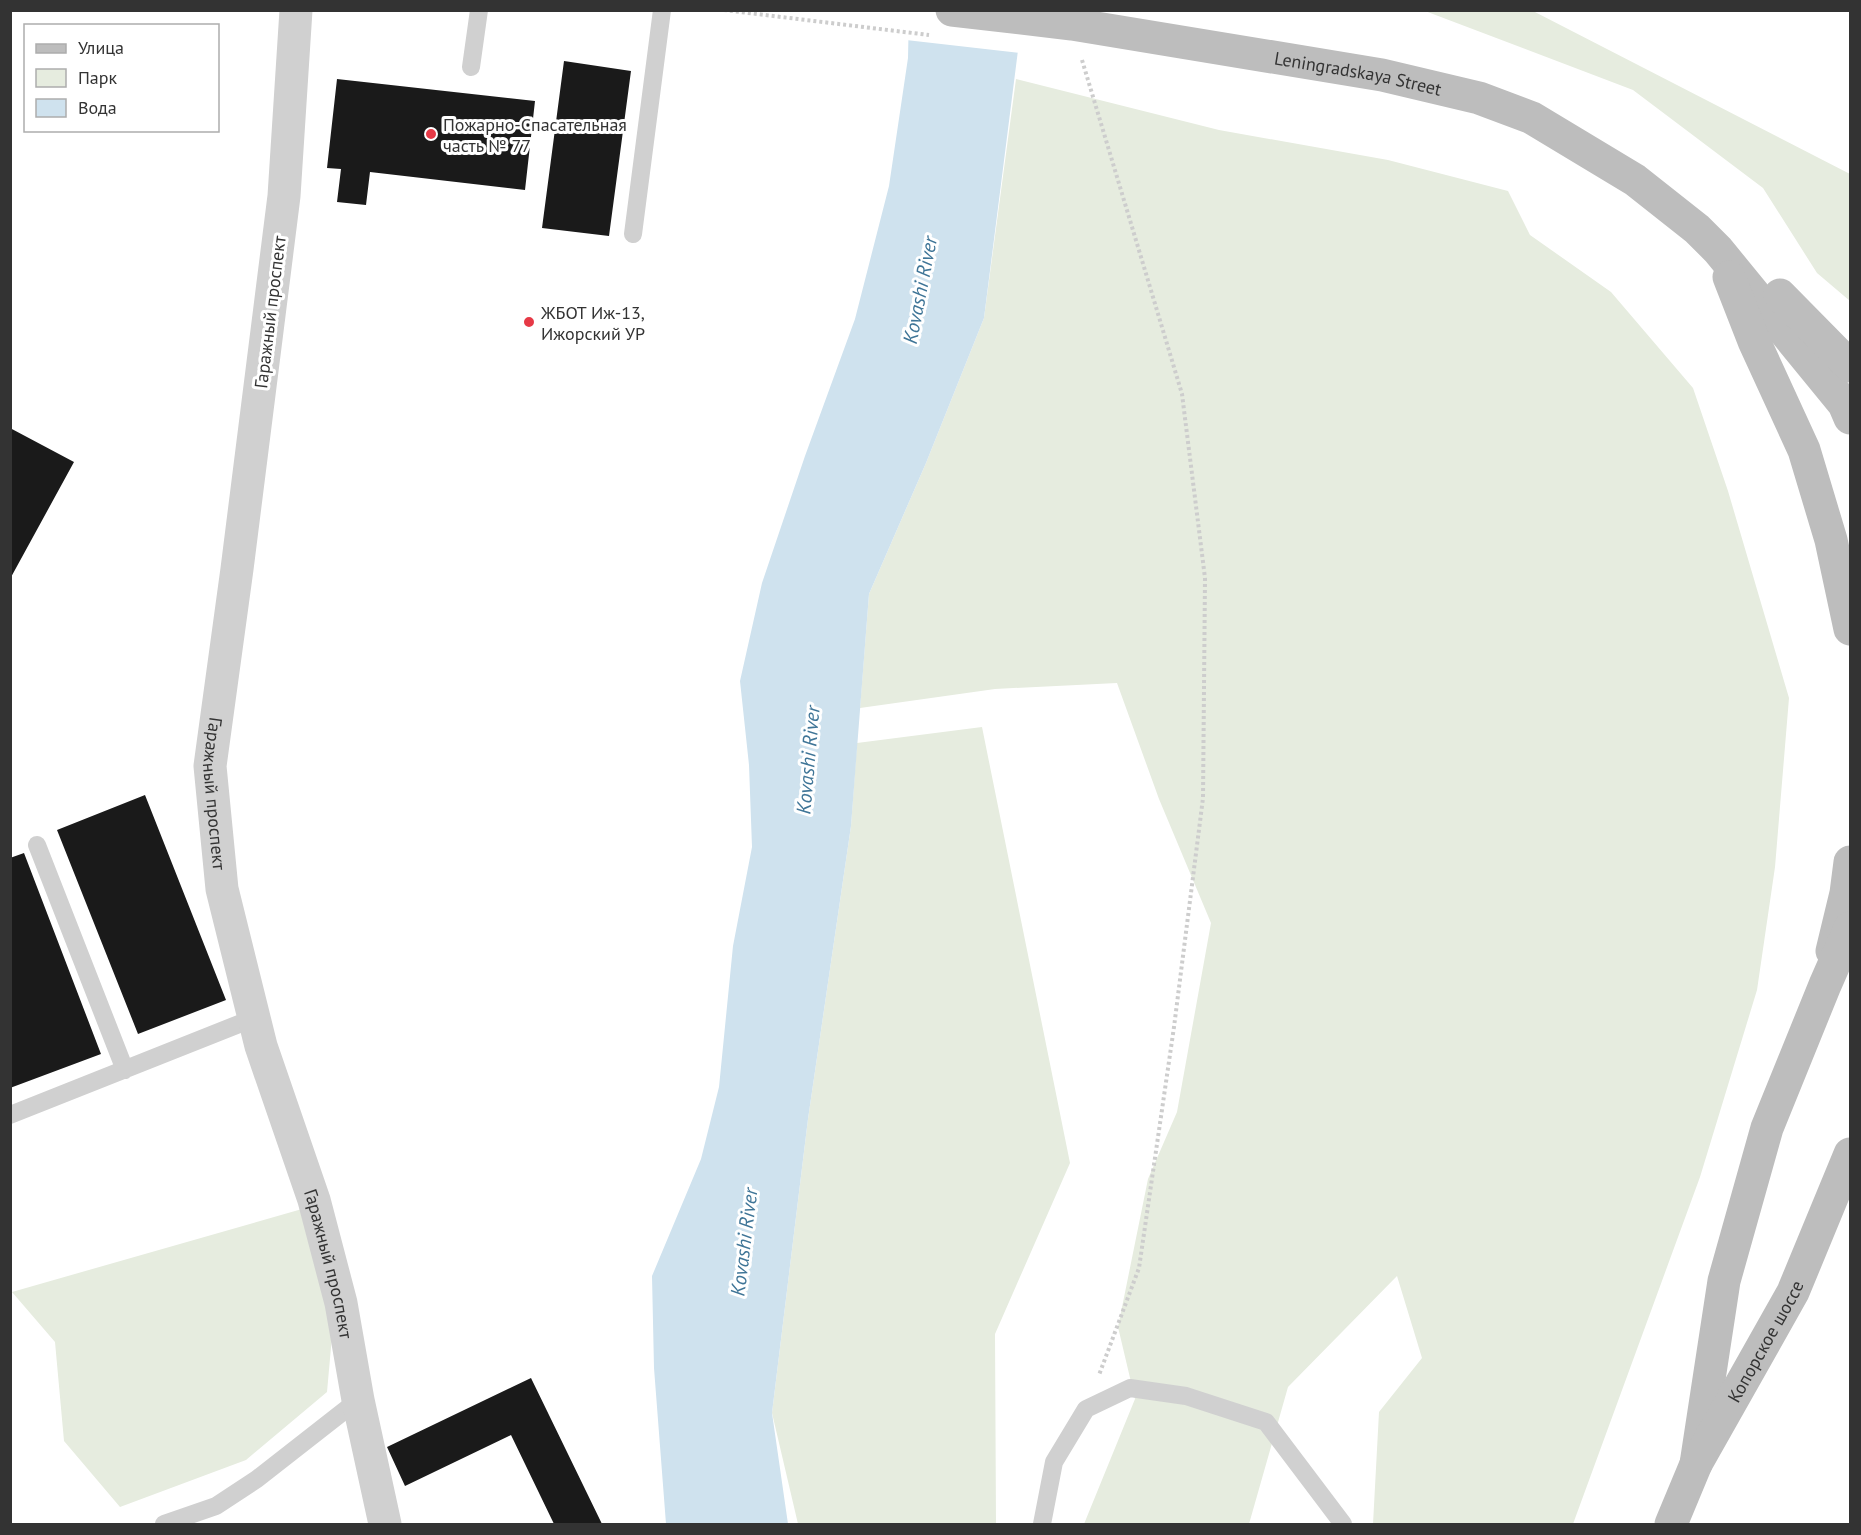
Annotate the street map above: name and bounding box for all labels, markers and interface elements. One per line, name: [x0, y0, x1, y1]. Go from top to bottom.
legend: [24, 24, 219, 132]
text: Улица: [78, 36, 124, 59]
street label: Leningradskaya Street: [1273, 46, 1444, 100]
text: Парк: [78, 66, 118, 89]
text: Вода: [78, 96, 117, 119]
place label: Пожарно-Спасательная часть № 77: [443, 113, 627, 157]
marker: Пожарно-Спасательная часть № 77: [424, 127, 438, 141]
water label: Kovashi River: [897, 233, 943, 346]
street label: Гаражный проспект: [249, 234, 291, 390]
place label: ЖБОТ Иж-13, Ижорский УР: [540, 301, 645, 345]
marker: ЖБОТ Иж-13, Ижорский УР: [522, 315, 536, 329]
water label: Kovashi River: [790, 703, 826, 815]
street label: Гаражный проспект: [198, 716, 232, 872]
water label: Kovashi River: [724, 1185, 764, 1297]
street label: Гаражный проспект: [299, 1186, 359, 1341]
street label: Копорское шоссе: [1722, 1277, 1808, 1406]

